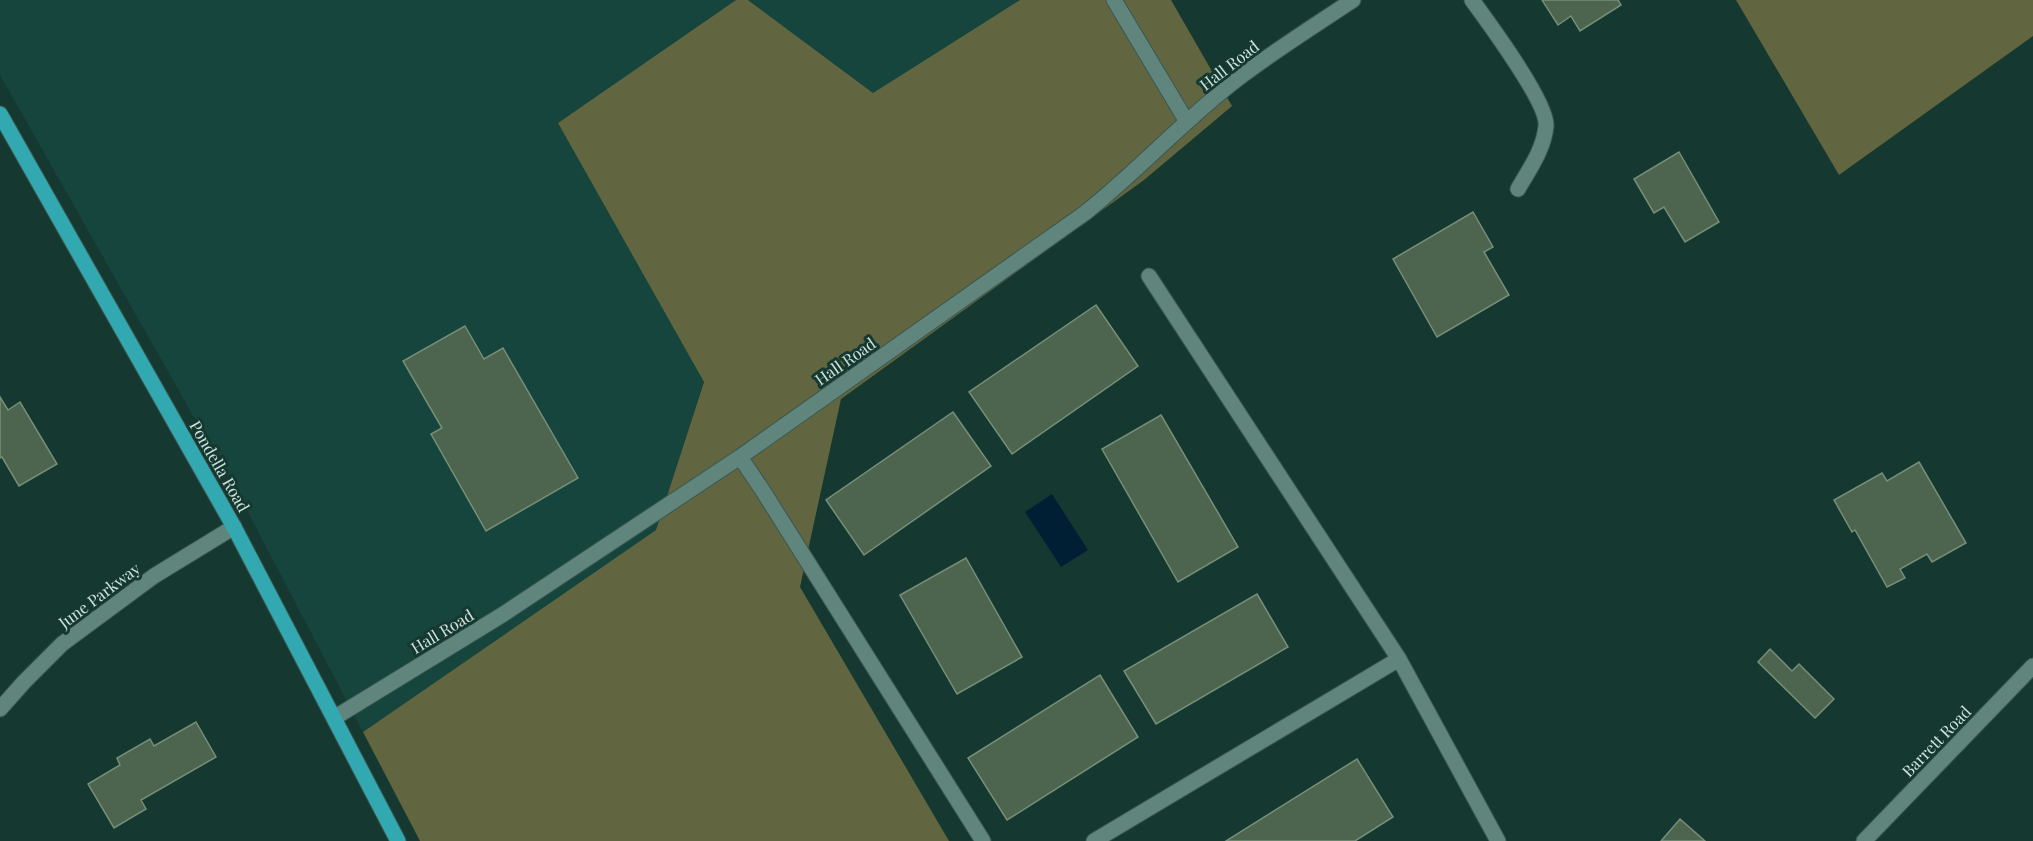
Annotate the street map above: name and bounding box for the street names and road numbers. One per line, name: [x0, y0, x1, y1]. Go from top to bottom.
street label: Hall Road: [1195, 35, 1263, 95]
street label: Hall Road: [810, 332, 880, 390]
street label: Pondella Road: [185, 416, 255, 516]
street label: June Parkway: [53, 557, 144, 633]
street label: Hall Road: [407, 604, 477, 658]
street label: Barrett Road: [1897, 701, 1975, 781]

